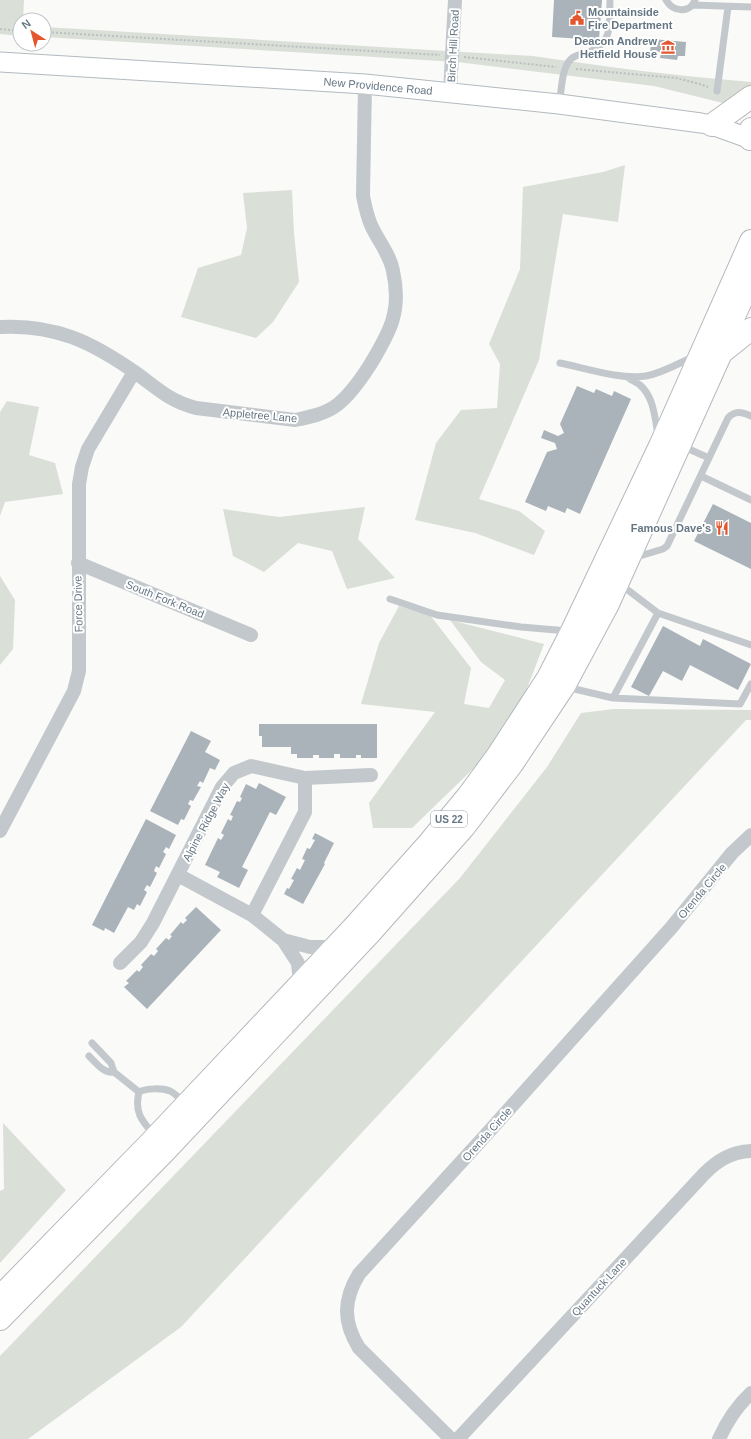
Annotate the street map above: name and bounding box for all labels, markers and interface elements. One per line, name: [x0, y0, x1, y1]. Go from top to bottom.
place label: Mountainside Fire Department: [588, 6, 673, 31]
street label: Birch Hill Road: [445, 9, 461, 83]
public building icon: Mountainside Fire Department: [569, 10, 585, 26]
north arrow: [12, 12, 52, 52]
text: N: [19, 17, 33, 31]
place label: Deacon Andrew Hetfield House: [574, 35, 657, 60]
museum icon: Deacon Andrew Hetfield House: [660, 39, 676, 55]
street label: New Providence Road: [323, 75, 433, 97]
street label: Appletree Lane: [222, 406, 298, 424]
restaurant icon: Famous Dave's: [714, 520, 730, 536]
place label: Famous Dave's: [631, 522, 711, 534]
street label: Force Drive: [72, 575, 84, 633]
street label: South Fork Road: [124, 578, 206, 620]
street label: Alpine Ridge Way: [180, 780, 232, 863]
road number: US 22: [431, 811, 467, 827]
street label: Orenda Circle: [676, 861, 728, 921]
street label: Orenda Circle: [460, 1105, 514, 1163]
street label: Quantuck Lane: [569, 1256, 629, 1318]

